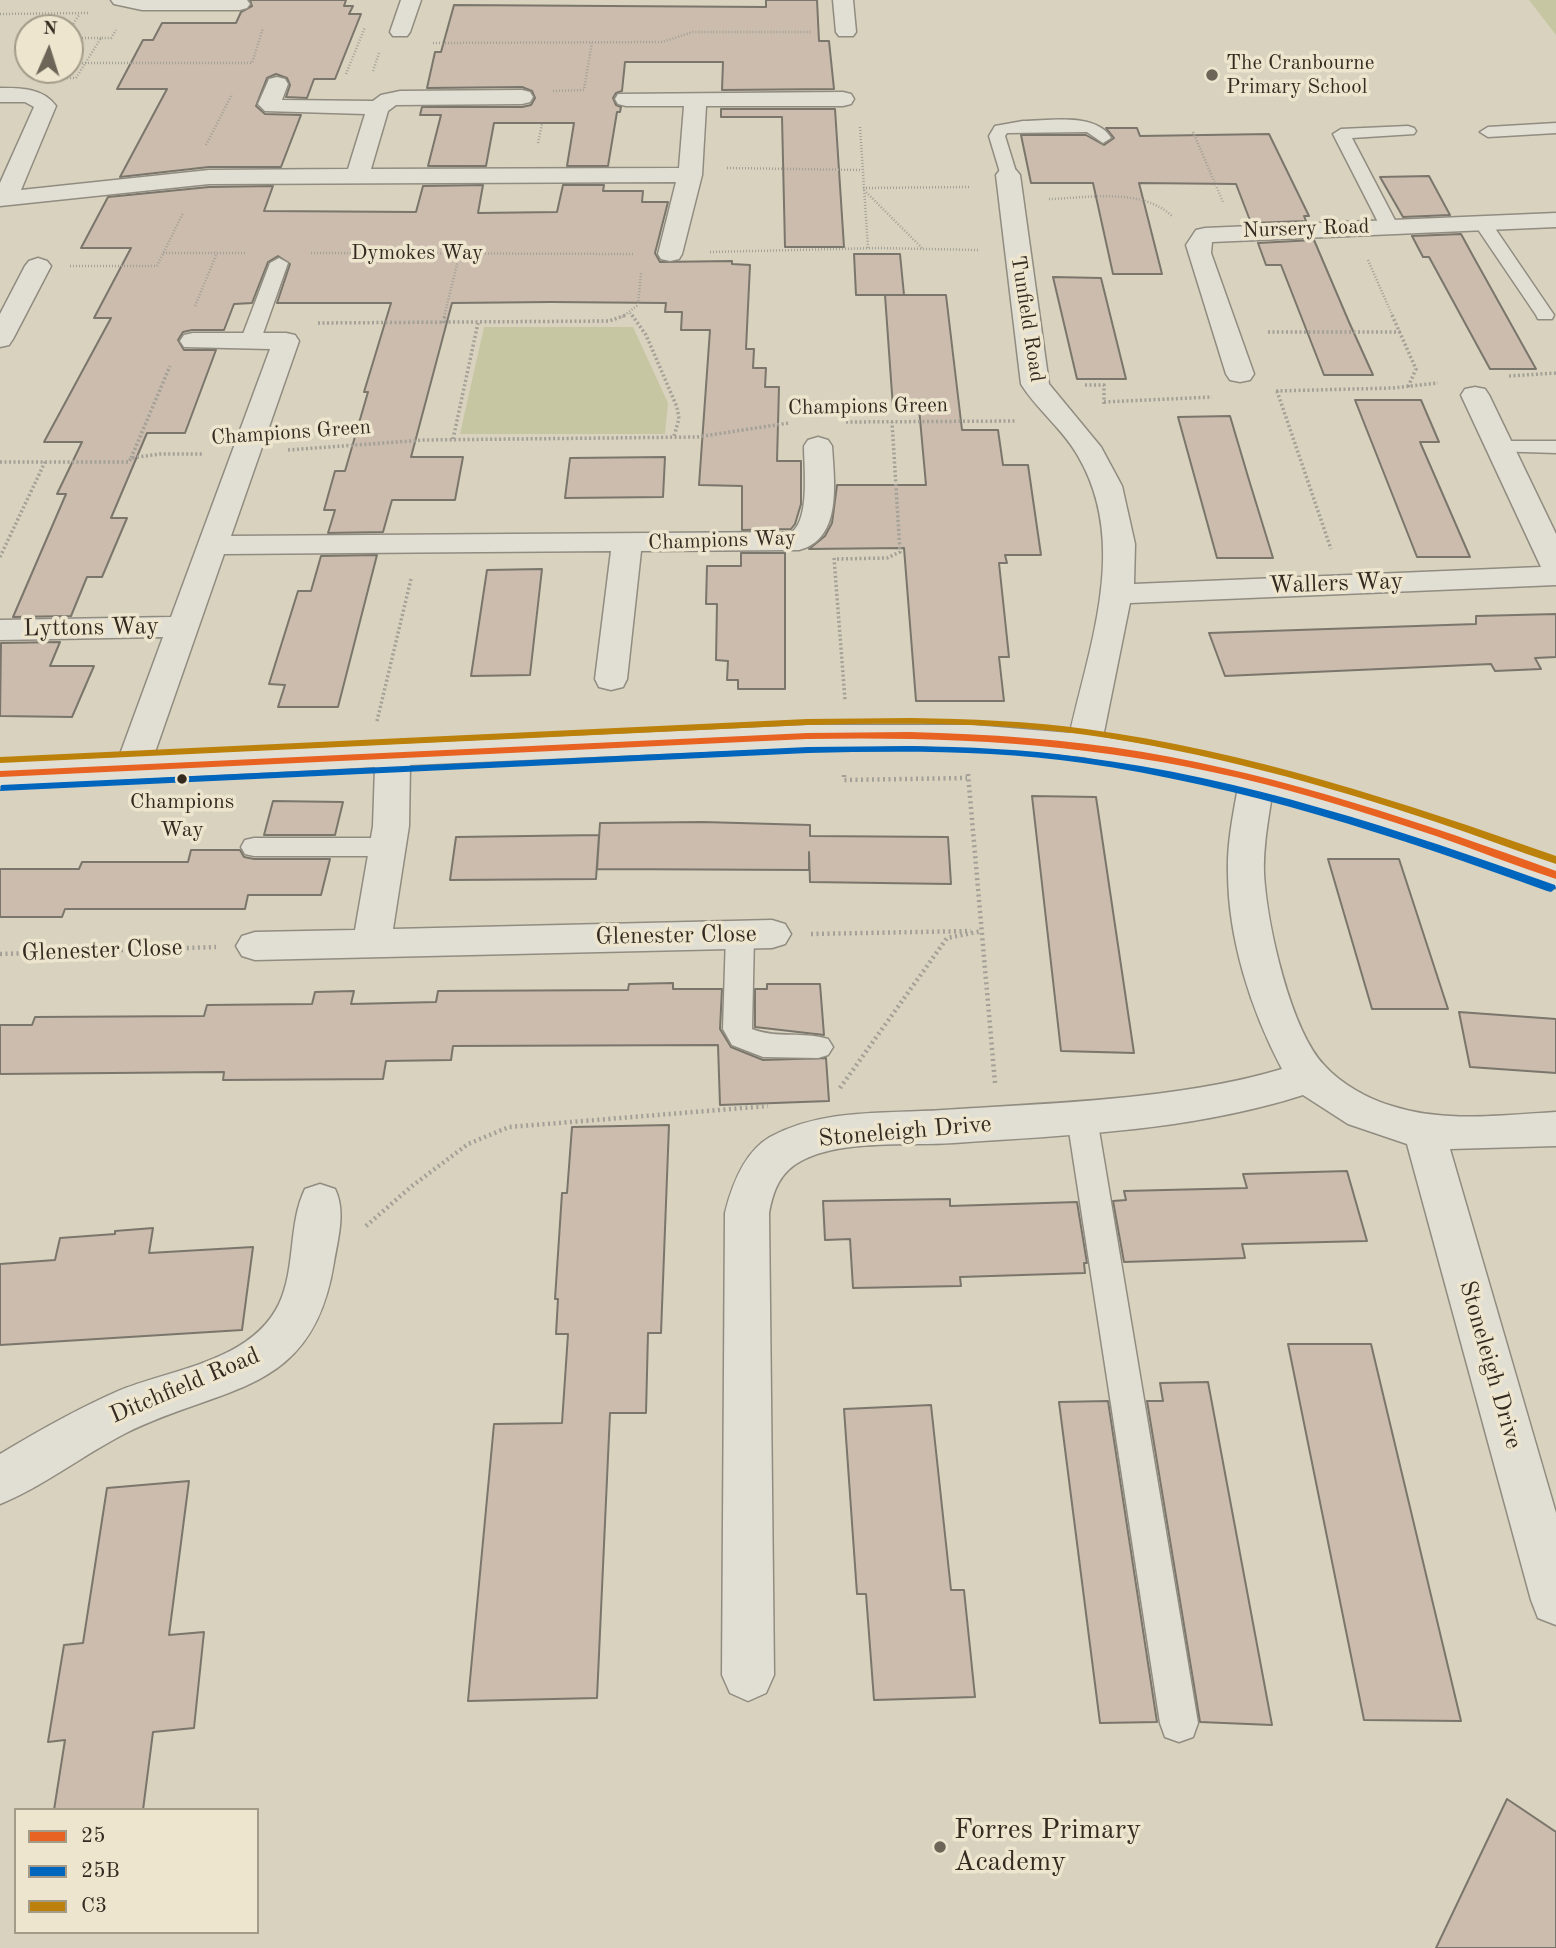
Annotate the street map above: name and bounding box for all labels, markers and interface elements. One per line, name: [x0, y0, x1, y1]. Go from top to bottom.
north arrow: [14, 14, 84, 84]
text: N: [42, 20, 58, 39]
place label: The Cranbourne Primary School: [1226, 50, 1374, 100]
marker: The Cranbourne Primary School: [1204, 67, 1220, 83]
street label: Nursery Road: [1242, 214, 1370, 244]
street label: Dymokes Way: [351, 240, 483, 266]
street label: Tunfield Road: [1005, 254, 1049, 384]
street label: Champions Green: [788, 393, 948, 421]
street label: Champions Green: [210, 415, 372, 451]
street label: Champions Way: [648, 526, 796, 556]
street label: Wallers Way: [1268, 567, 1404, 601]
street label: Lyttons Way: [23, 612, 159, 644]
marker: Champions Way: [175, 772, 189, 786]
place label: Champions Way: [130, 789, 234, 840]
street label: Glenester Close: [595, 920, 757, 952]
street label: Glenester Close: [21, 934, 183, 968]
street label: Stoneleigh Drive: [817, 1110, 993, 1154]
street label: Stoneleigh Drive: [1452, 1278, 1528, 1452]
street label: Ditchfield Road: [106, 1341, 264, 1431]
legend: [14, 1808, 259, 1934]
place label: Forres Primary Academy: [954, 1814, 1141, 1880]
text: 25: [81, 1826, 105, 1847]
marker: Forres Primary Academy: [932, 1839, 948, 1855]
text: 25B: [81, 1861, 120, 1882]
text: C3: [81, 1896, 107, 1917]

